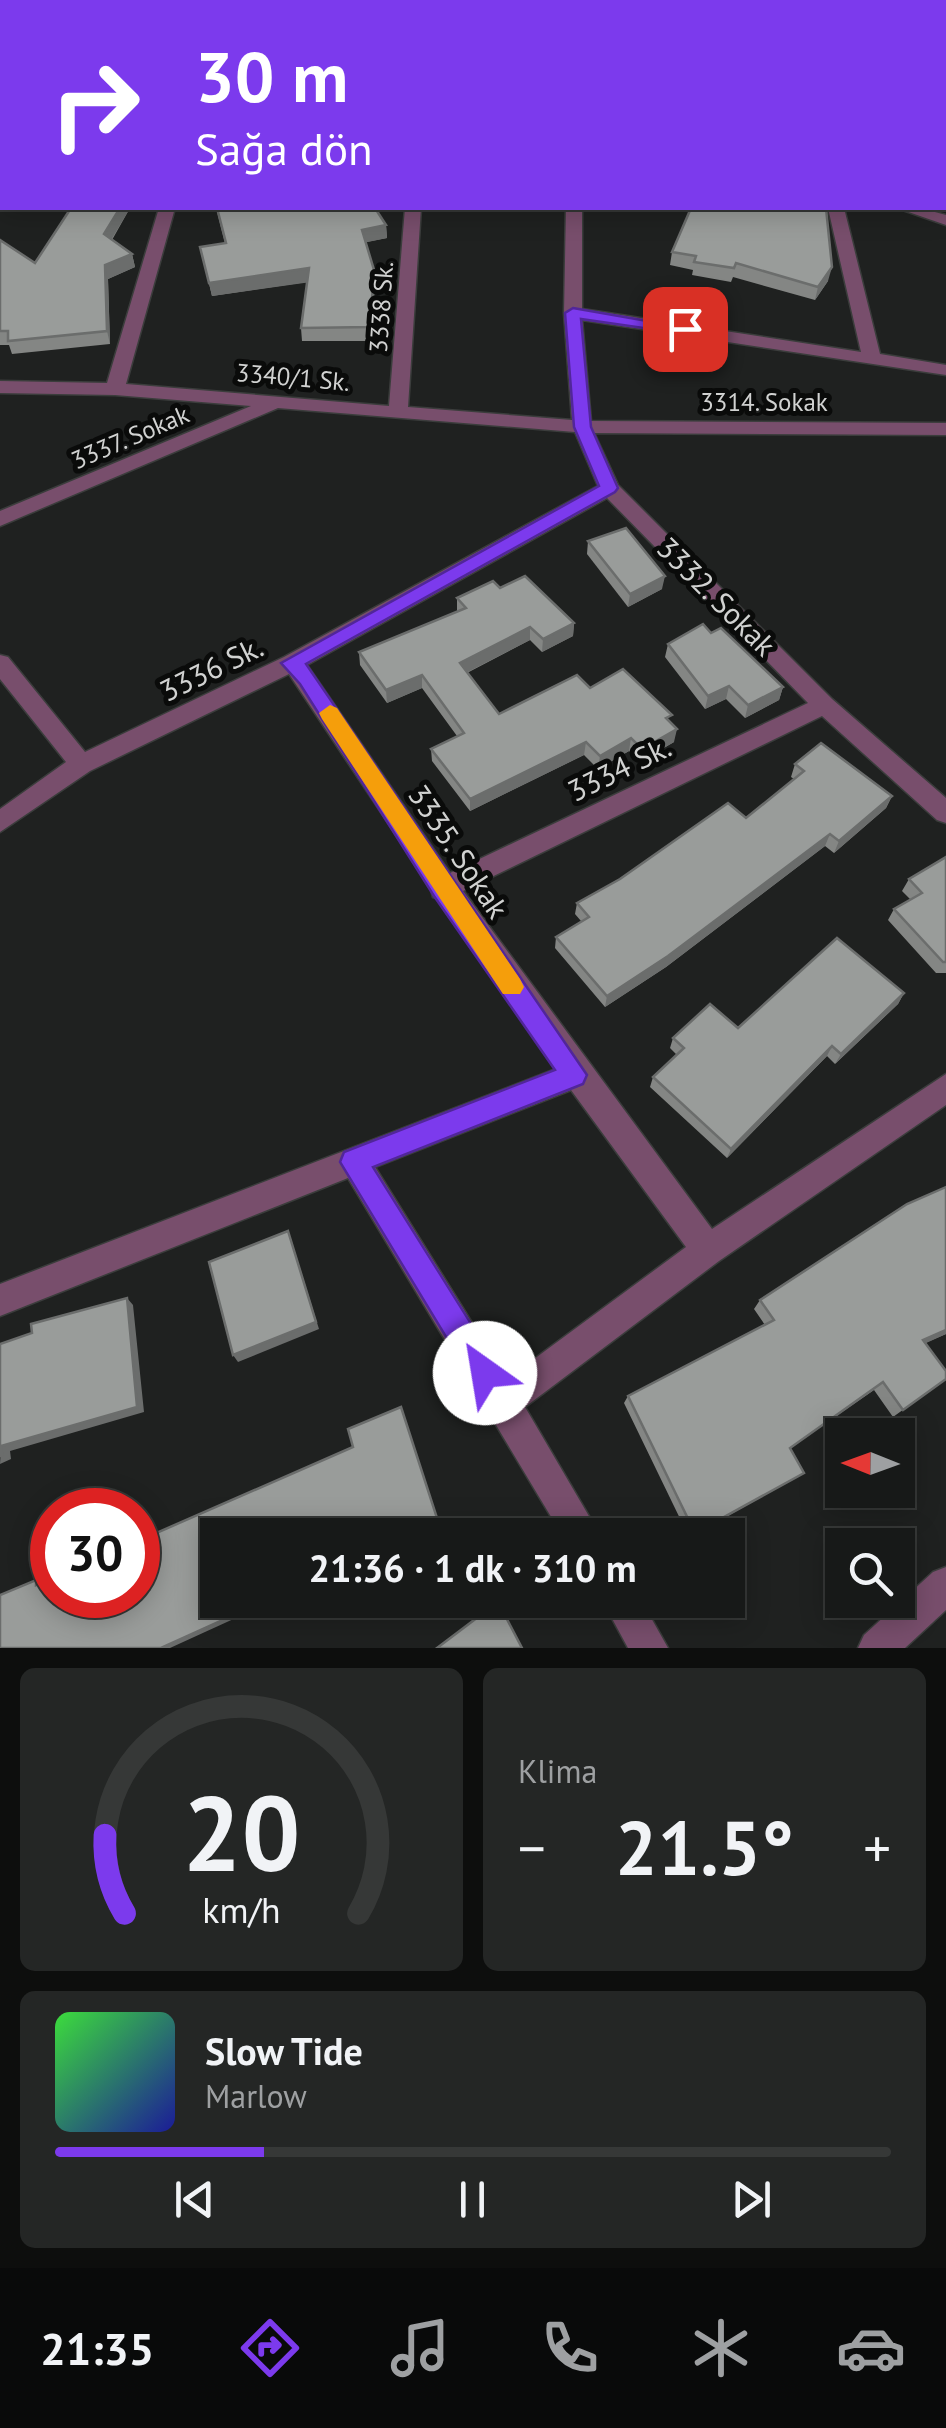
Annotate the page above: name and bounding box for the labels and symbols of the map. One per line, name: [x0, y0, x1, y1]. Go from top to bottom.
street label: 3338 Sk.: [362, 260, 400, 354]
pin: [643, 287, 728, 372]
street label: 3340/1 Sk.: [235, 356, 351, 398]
street label: 3314. Sokak: [700, 386, 828, 418]
street label: 3337. Sokak: [66, 398, 194, 476]
street label: 3332. Sokak: [649, 528, 785, 664]
street label: 3336 Sk.: [153, 626, 269, 710]
street label: 3334 Sk.: [561, 726, 677, 810]
street label: 3335. Sokak: [400, 777, 518, 926]
position arrow: [433, 1321, 537, 1425]
north arrow: [825, 1418, 915, 1508]
speed limit sign: 30: [30, 1488, 160, 1618]

